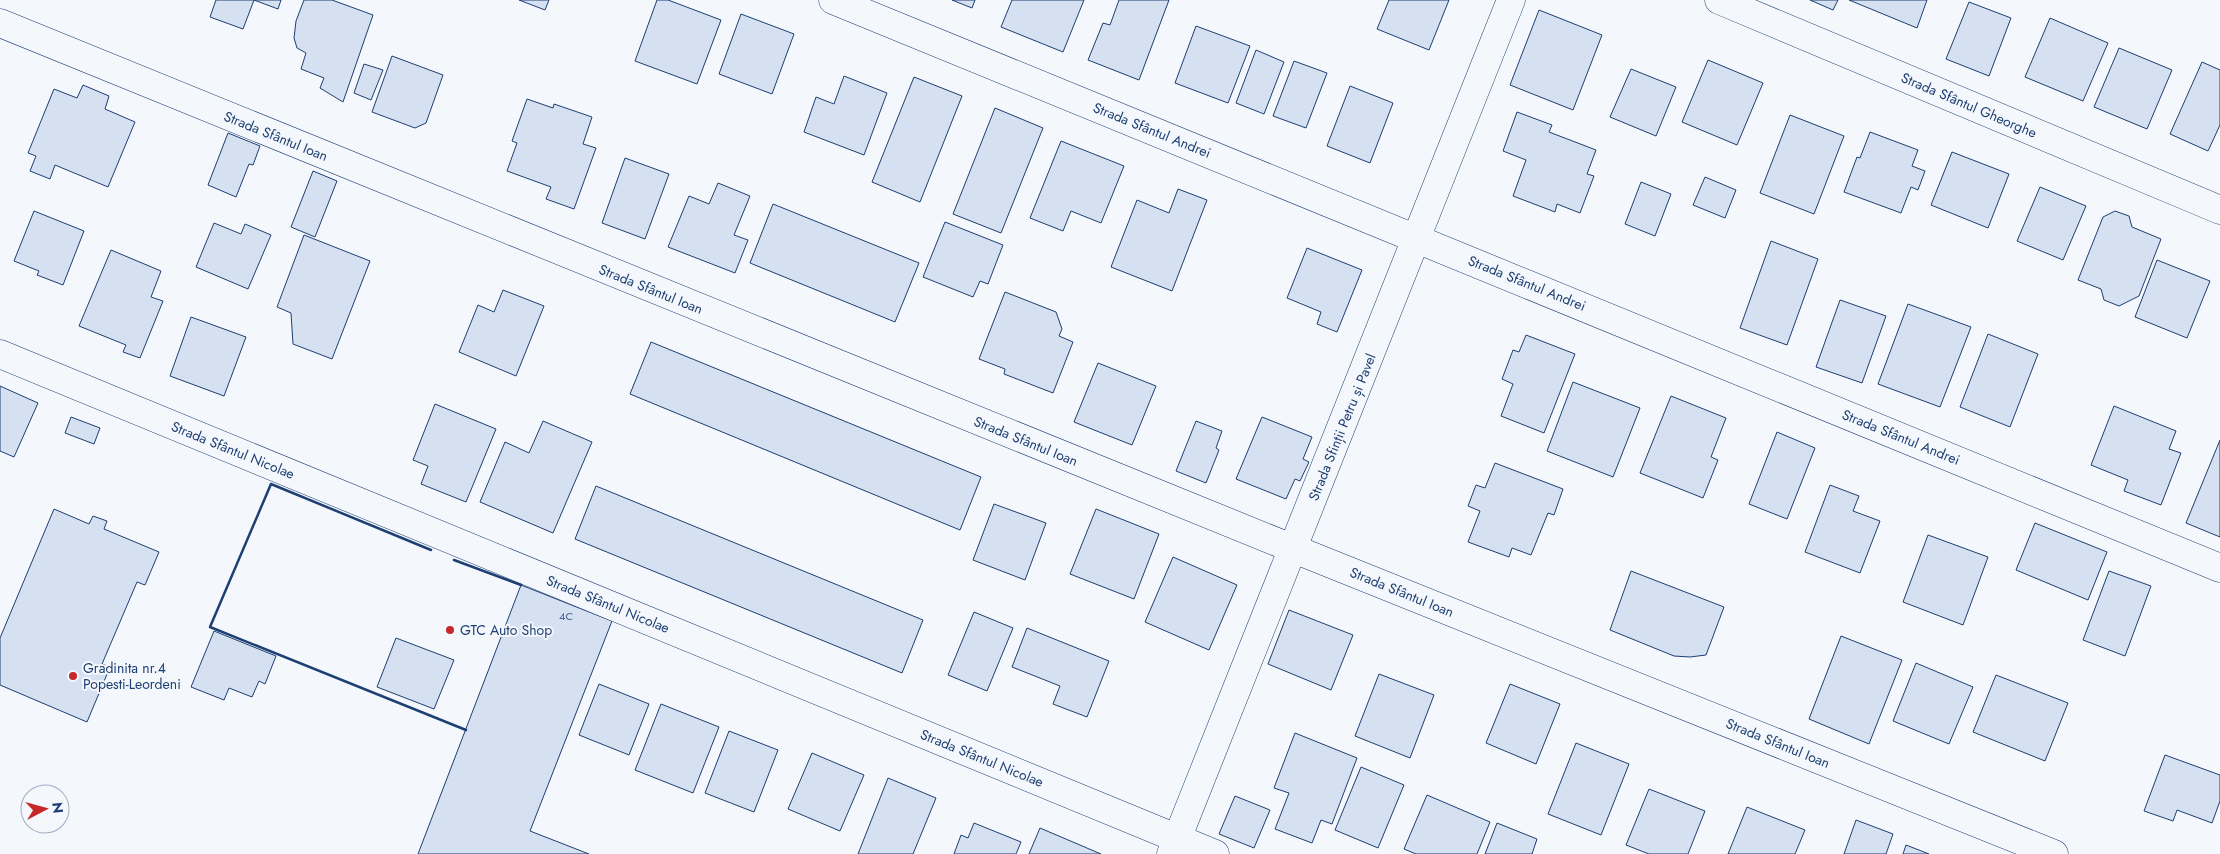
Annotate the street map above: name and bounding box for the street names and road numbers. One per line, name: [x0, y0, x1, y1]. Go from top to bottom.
street label: Strada Sfântul Gheorghe: [1898, 67, 2040, 143]
street label: Strada Sfântul Andrei: [1090, 97, 1214, 163]
street label: Strada Sfântul Ioan: [221, 106, 331, 166]
street label: Strada Sfântul Andrei: [1465, 250, 1589, 316]
street label: Strada Sfântul Ioan: [596, 259, 706, 319]
street label: Strada Sfinții Petru și Pavel: [1303, 350, 1382, 504]
street label: Strada Sfântul Andrei: [1839, 404, 1963, 470]
street label: Strada Sfântul Ioan: [971, 411, 1081, 471]
street label: Strada Sfântul Nicolae: [168, 416, 298, 484]
street label: Strada Sfântul Ioan: [1347, 562, 1457, 622]
street label: Strada Sfântul Nicolae: [543, 570, 673, 638]
street label: Strada Sfântul Ioan: [1723, 713, 1833, 773]
street label: Strada Sfântul Nicolae: [917, 724, 1047, 792]

